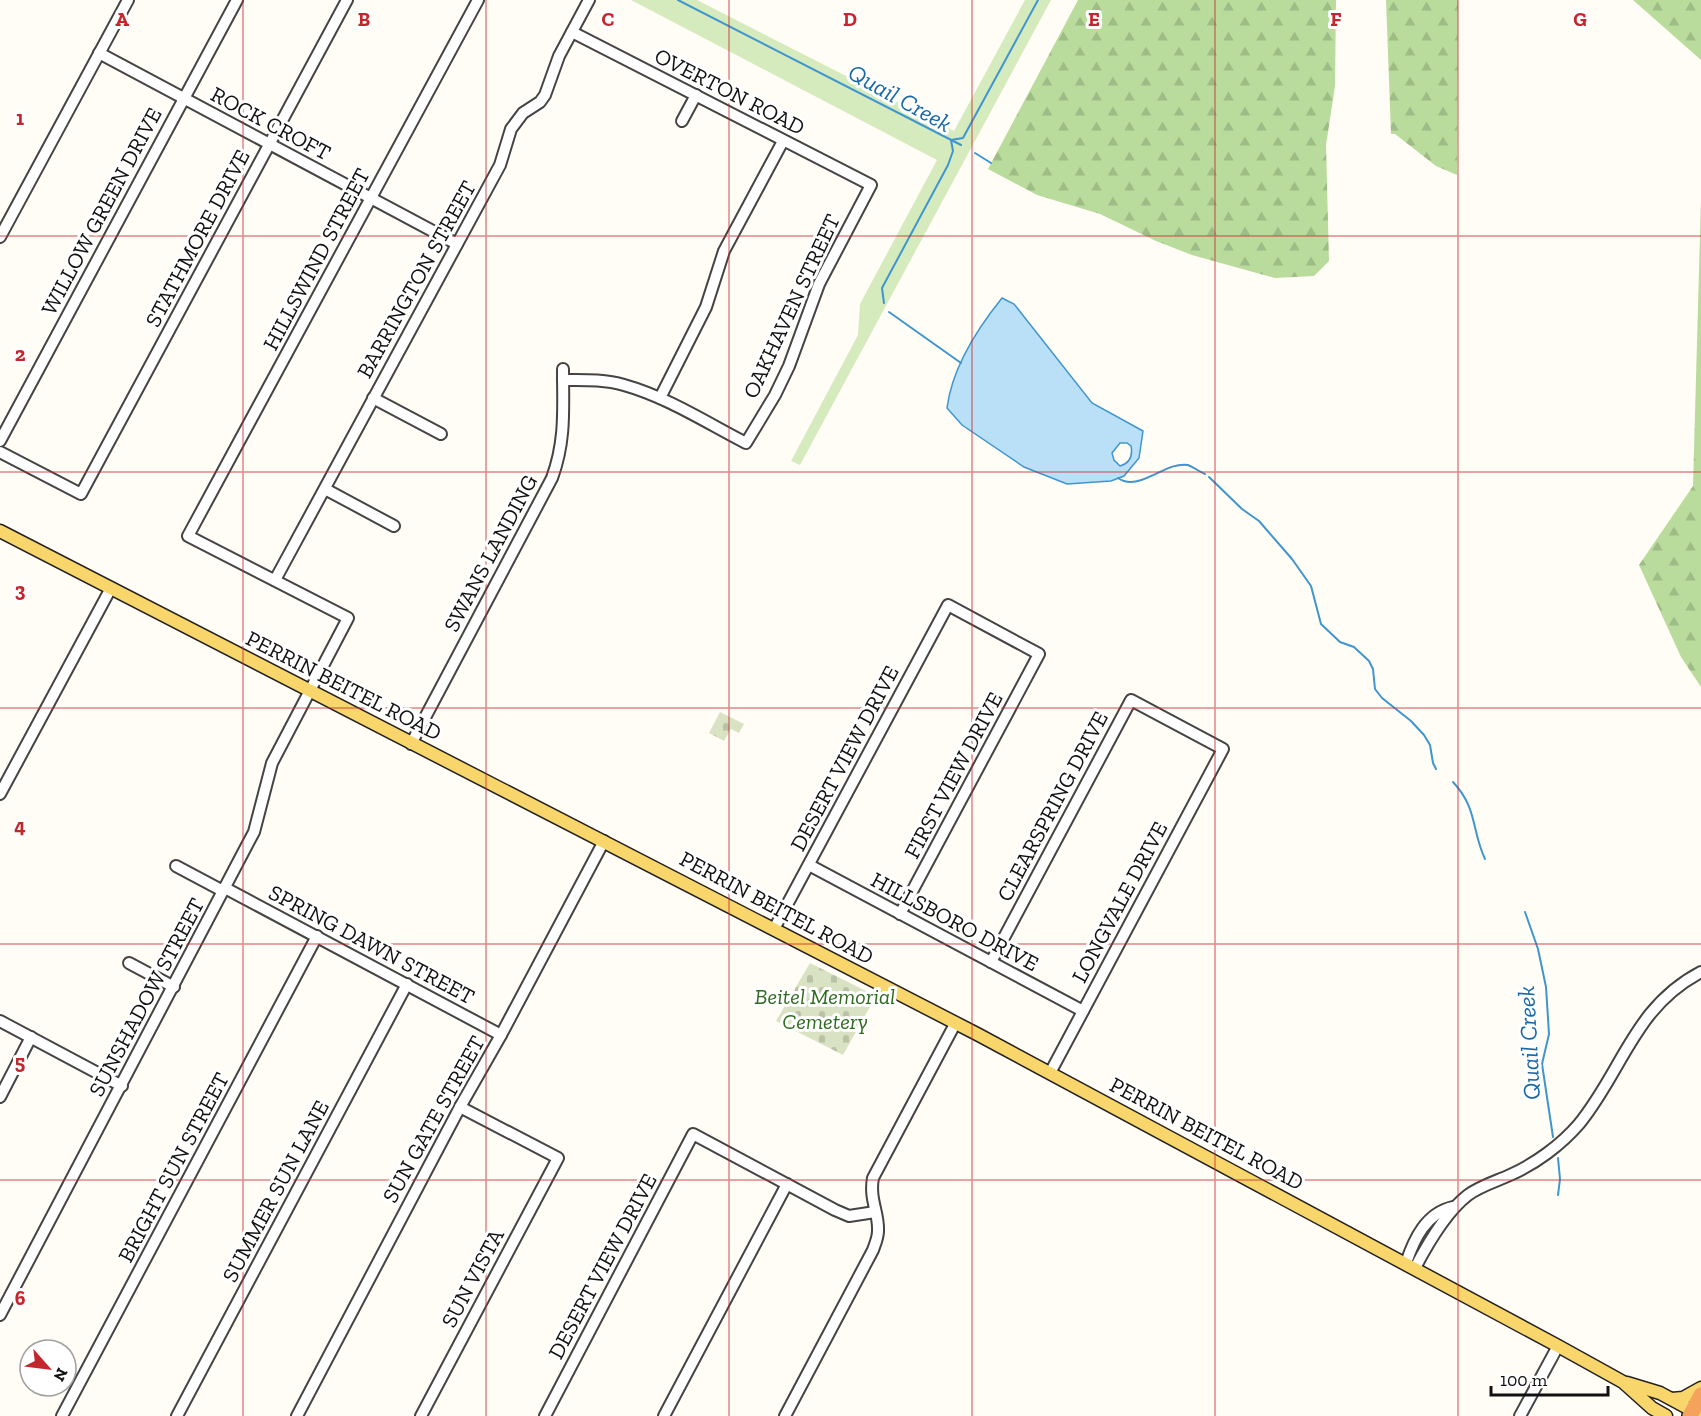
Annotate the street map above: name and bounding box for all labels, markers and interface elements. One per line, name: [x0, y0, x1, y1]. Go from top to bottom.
text: A: [115, 7, 129, 31]
text: B: [358, 7, 370, 31]
text: C: [602, 7, 615, 31]
text: D: [843, 7, 857, 31]
text: E: [1088, 7, 1100, 31]
text: F: [1330, 7, 1342, 31]
text: G: [1573, 7, 1587, 31]
street label: OVERTON ROAD: [650, 42, 809, 141]
water label: Quail Creek: [843, 57, 957, 138]
street label: ROCK CROFT: [206, 81, 336, 166]
street label: WILLOW GREEN DRIVE: [35, 103, 168, 320]
text: 1: [16, 106, 24, 130]
street label: STATHMORE DRIVE: [139, 145, 256, 332]
street label: HILLSWIND STREET: [257, 163, 376, 355]
street label: BARRINGTON STREET: [351, 176, 482, 383]
street label: OAKHAVEN STREET: [737, 210, 846, 403]
text: 2: [15, 342, 26, 366]
street label: SWANS LANDING: [438, 470, 543, 636]
text: 3: [15, 578, 26, 602]
street label: PERRIN BEITEL ROAD: [242, 624, 446, 746]
street label: DESERT VIEW DRIVE: [784, 661, 905, 856]
street label: FIRST VIEW DRIVE: [898, 688, 1009, 863]
street label: CLEARSPRING DRIVE: [991, 707, 1114, 906]
text: 4: [14, 814, 26, 838]
street label: LONGVALE DRIVE: [1066, 817, 1173, 987]
street label: PERRIN BEITEL ROAD: [675, 845, 878, 970]
street label: HILLSBORO DRIVE: [866, 866, 1043, 977]
street label: SPRING DAWN STREET: [264, 879, 480, 1010]
street label: SUNSHADOW STREET: [83, 893, 210, 1101]
park label: Beitel Memorial Cemetery: [755, 983, 895, 1035]
water label: Quail Creek: [1511, 985, 1546, 1101]
street label: SUN GATE STREET: [376, 1031, 491, 1207]
text: 5: [15, 1050, 25, 1074]
street label: BRIGHT SUN STREET: [112, 1067, 235, 1267]
street label: PERRIN BEITEL ROAD: [1105, 1071, 1308, 1196]
street label: SUMMER SUN LANE: [216, 1096, 335, 1287]
street label: DESERT VIEW DRIVE: [542, 1169, 663, 1364]
street label: SUN VISTA: [435, 1224, 510, 1332]
text: 6: [15, 1286, 26, 1310]
north arrow: [18, 1338, 78, 1398]
scale bar: [1491, 1359, 1608, 1397]
text: N: [50, 1365, 72, 1385]
text: 100 m: [1500, 1369, 1548, 1391]

